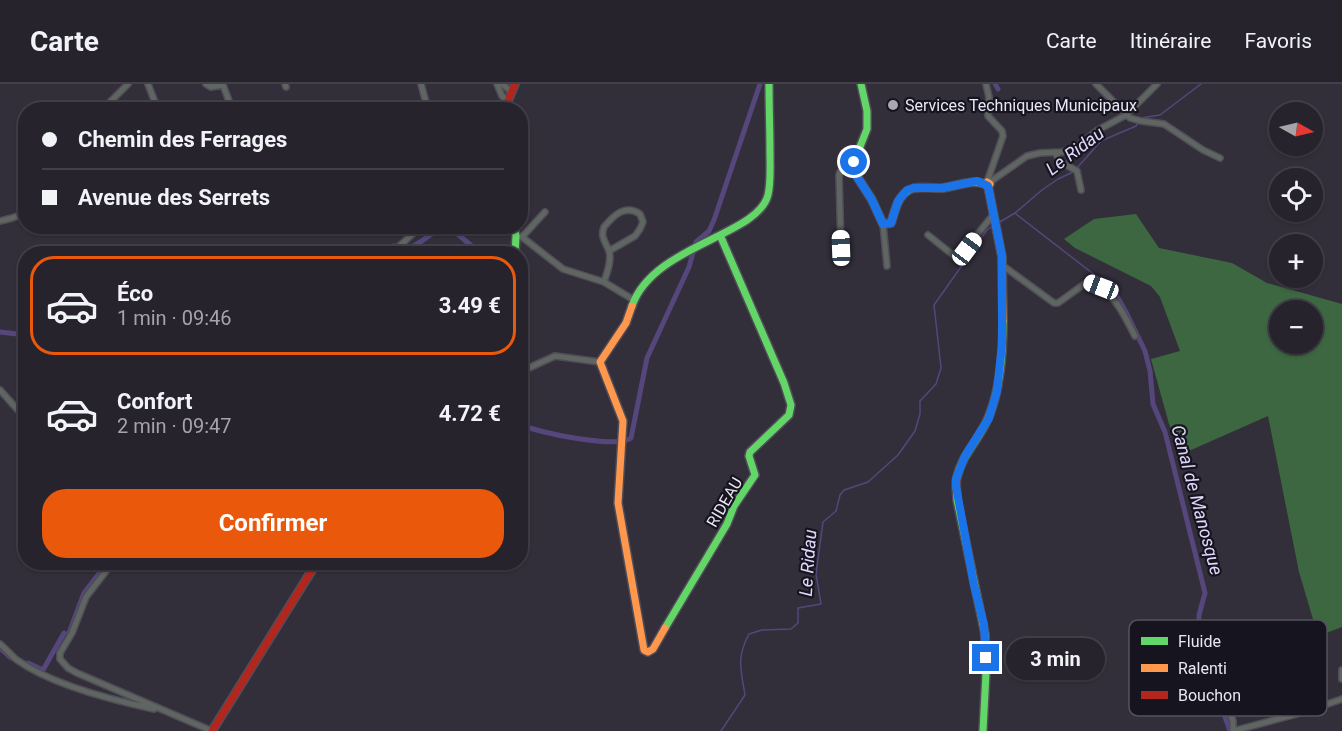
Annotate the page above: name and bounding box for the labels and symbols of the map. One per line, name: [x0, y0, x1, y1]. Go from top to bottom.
place label: Services Techniques Municipaux: [905, 96, 1137, 115]
marker: Services Techniques Municipaux: [886, 98, 900, 112]
north arrow: [1269, 102, 1323, 156]
water label: Le Ridau: [1042, 122, 1108, 179]
route start: [840, 148, 867, 175]
car: [949, 229, 985, 269]
car: [831, 230, 851, 266]
car: [1081, 272, 1121, 302]
water label: Canal de Manosque: [1167, 423, 1228, 577]
street label: RIDEAU: [703, 474, 746, 531]
water label: Le Ridau: [795, 528, 820, 597]
legend: [1129, 620, 1327, 716]
text: Fluide: [1178, 632, 1221, 651]
callout: 3 min: [1007, 637, 1106, 679]
route end: [972, 644, 999, 671]
text: Ralenti: [1178, 659, 1227, 678]
text: Bouchon: [1178, 686, 1241, 705]

